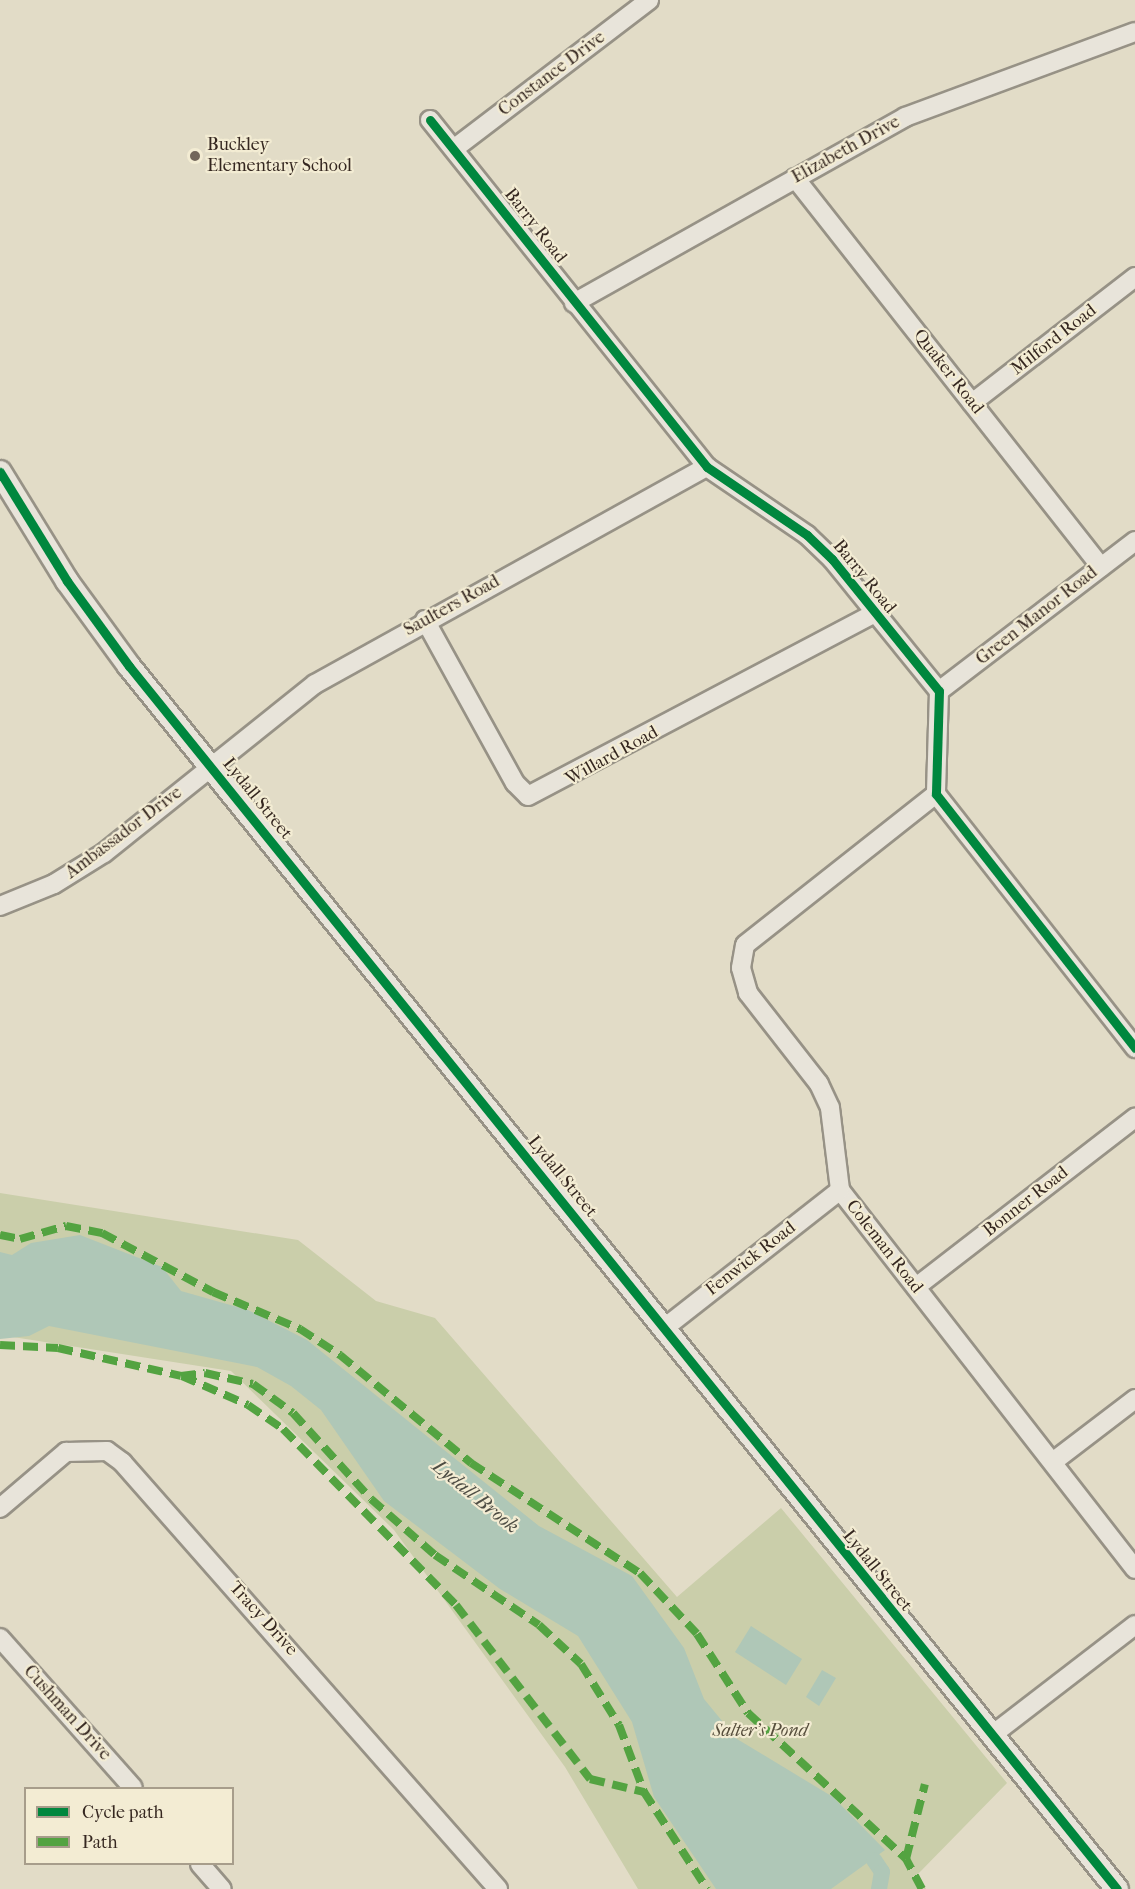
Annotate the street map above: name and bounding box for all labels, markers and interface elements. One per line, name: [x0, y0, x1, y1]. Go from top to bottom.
street label: Constance Drive: [494, 27, 610, 121]
street label: Elizabeth Drive: [788, 111, 904, 189]
place label: Buckley Elementary School: [207, 135, 352, 178]
marker: Buckley Elementary School: [188, 149, 202, 163]
street label: Barry Road: [499, 184, 571, 268]
street label: Milford Road: [1007, 300, 1101, 380]
street label: Quaker Road: [908, 325, 988, 419]
street label: Barry Road: [828, 536, 900, 618]
street label: Green Manor Road: [972, 562, 1102, 670]
street label: Saulters Road: [400, 571, 504, 641]
street label: Willard Road: [562, 722, 662, 790]
street label: Lydall Street: [217, 754, 297, 844]
street label: Ambassador Drive: [62, 782, 186, 884]
street label: Lydall Street: [522, 1132, 602, 1222]
street label: Bonner Road: [979, 1162, 1073, 1242]
street label: Coleman Road: [841, 1196, 927, 1298]
street label: Fenwick Road: [702, 1217, 800, 1301]
water label: Lydall Brook: [428, 1454, 524, 1538]
street label: Lydall Street: [837, 1526, 917, 1616]
street label: Tracy Drive: [224, 1578, 302, 1660]
street label: Cushman Drive: [19, 1661, 115, 1765]
park label: Salter's Pond: [712, 1720, 808, 1742]
legend: [24, 1787, 234, 1865]
text: Cycle path: [82, 1802, 163, 1823]
text: Path: [82, 1832, 118, 1853]

